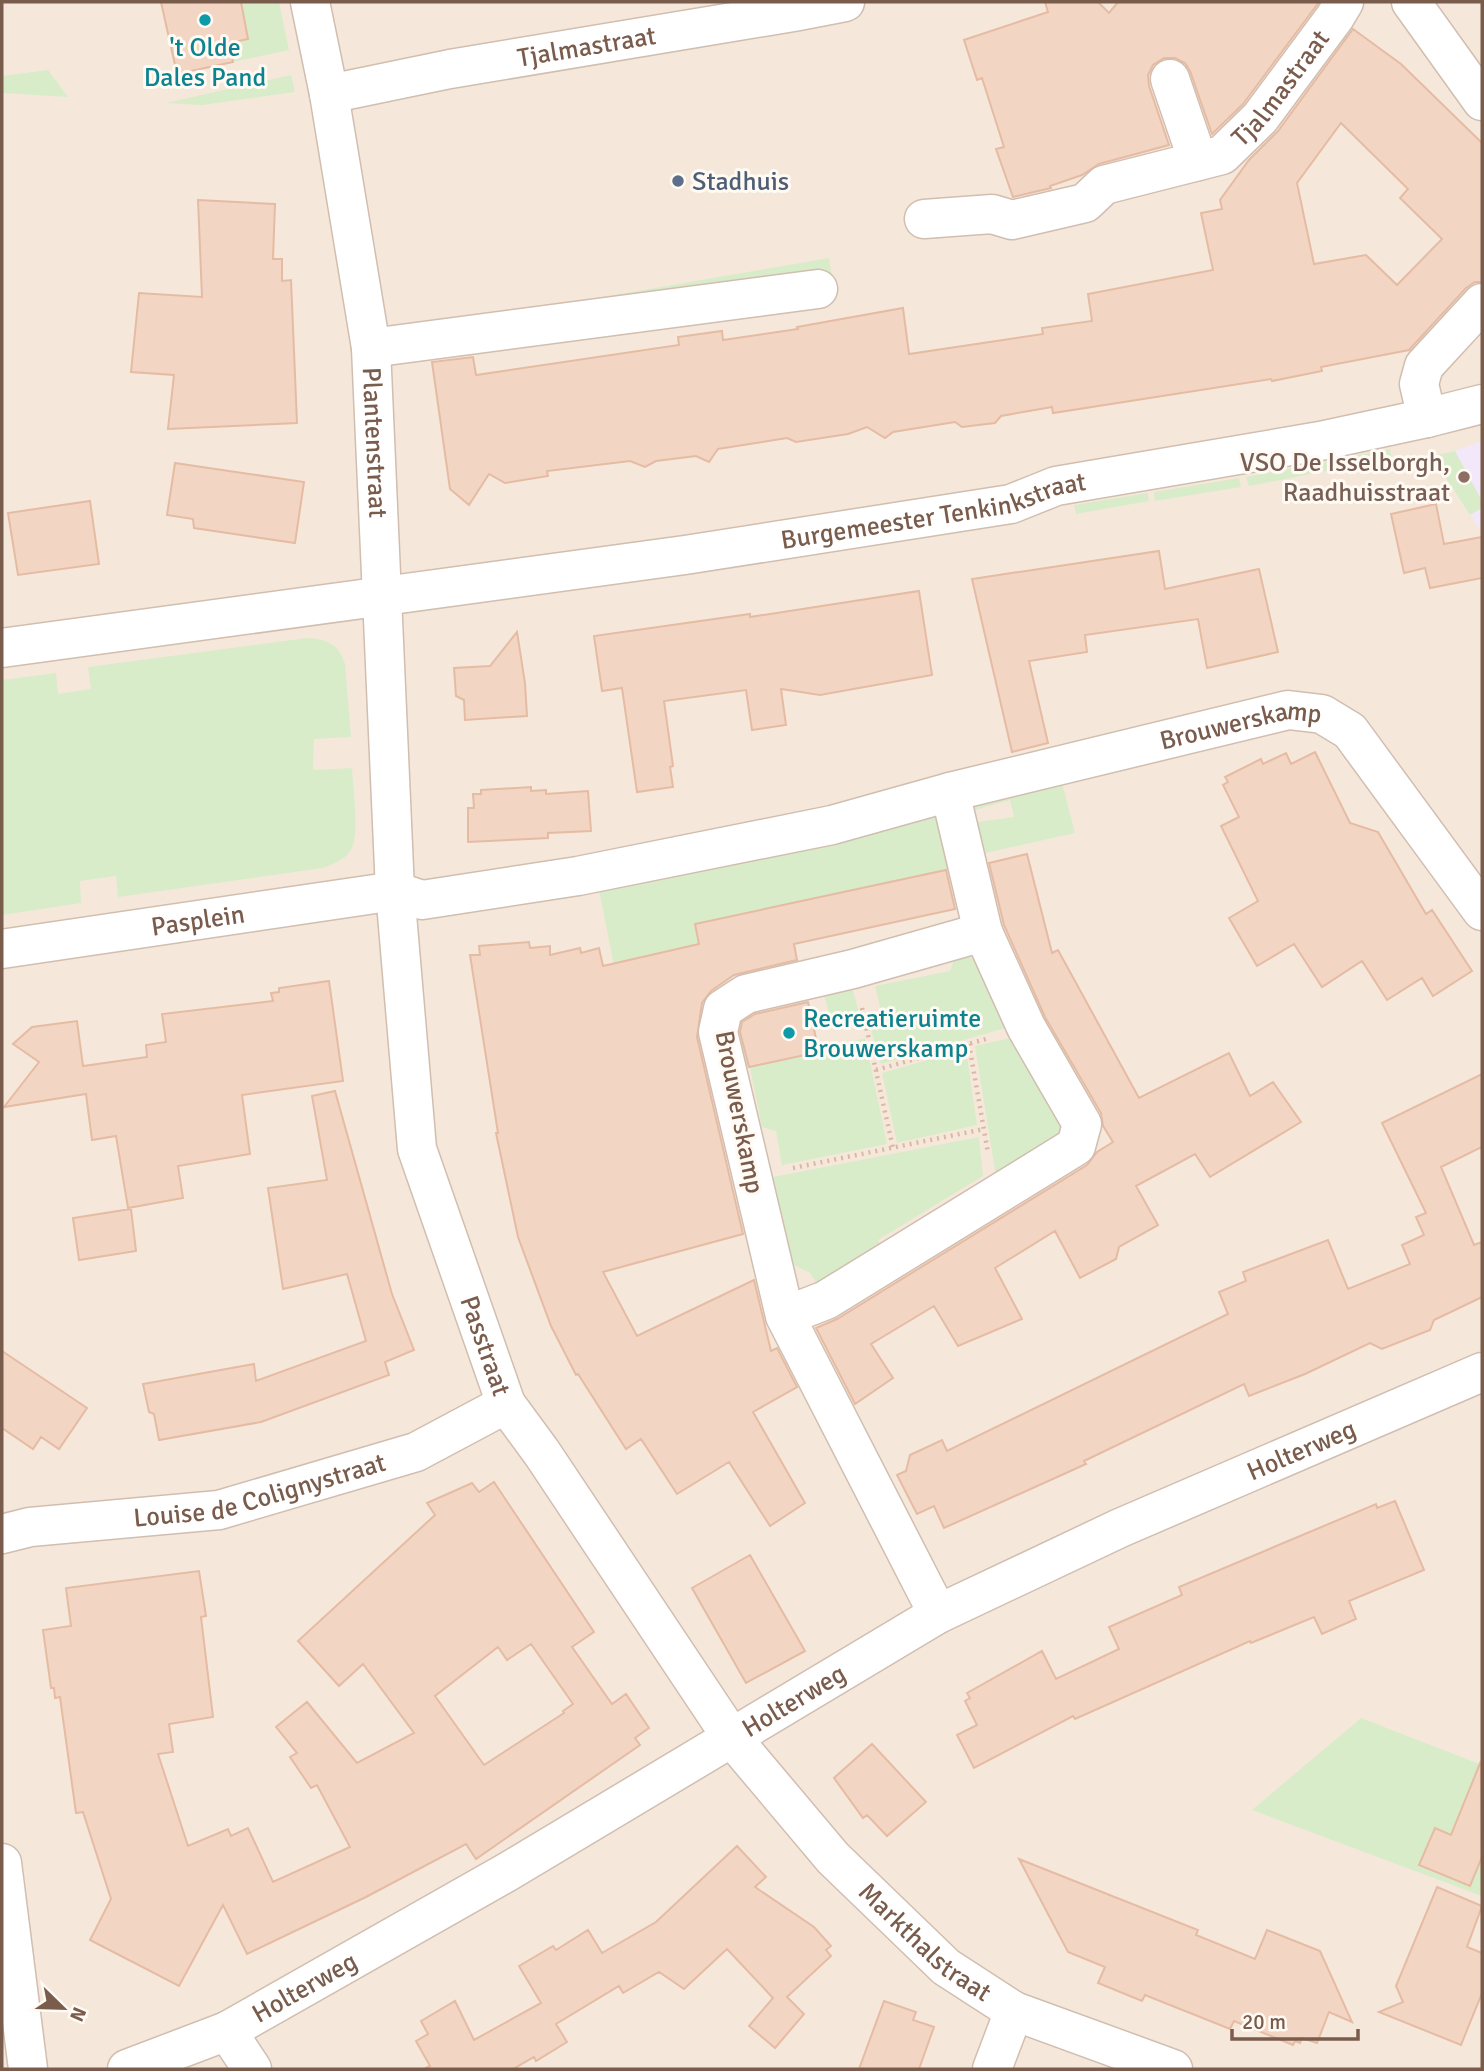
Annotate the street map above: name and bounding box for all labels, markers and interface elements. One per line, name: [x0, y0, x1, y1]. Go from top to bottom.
marker: 't Olde Dales Pand: [197, 12, 213, 28]
street label: Tjalmastraat: [515, 20, 658, 75]
street label: Tjalmastraat: [1225, 24, 1337, 154]
place label: 't Olde Dales Pand: [144, 32, 266, 94]
place label: Stadhuis: [692, 166, 789, 198]
marker: Stadhuis: [670, 173, 686, 189]
street label: Plantenstraat: [355, 366, 393, 519]
place label: VSO De Isselborgh, Raadhuisstraat: [1240, 447, 1450, 509]
street label: Burgemeester Tenkinkstraat: [778, 466, 1088, 557]
marker: VSO De Isselborgh, Raadhuisstraat: [1456, 469, 1472, 485]
street label: Brouwerskamp: [1157, 695, 1323, 758]
street label: Pasplein: [149, 898, 247, 944]
place label: Recreatieruimte Brouwerskamp: [803, 1003, 981, 1065]
marker: Recreatieruimte Brouwerskamp: [781, 1025, 797, 1041]
street label: Brouwerskamp: [708, 1028, 770, 1196]
street label: Passtraat: [452, 1292, 517, 1400]
street label: Holterweg: [1242, 1413, 1361, 1488]
street label: Louise de Colignystraat: [132, 1447, 389, 1535]
street label: Holterweg: [736, 1658, 852, 1745]
street label: Markthalstraat: [851, 1876, 997, 2009]
street label: Holterweg: [247, 1946, 363, 2030]
north arrow: [28, 1973, 98, 2043]
scale bar: [1232, 1997, 1358, 2041]
text: N: [64, 2003, 91, 2025]
text: 20 m: [1242, 2009, 1286, 2035]

